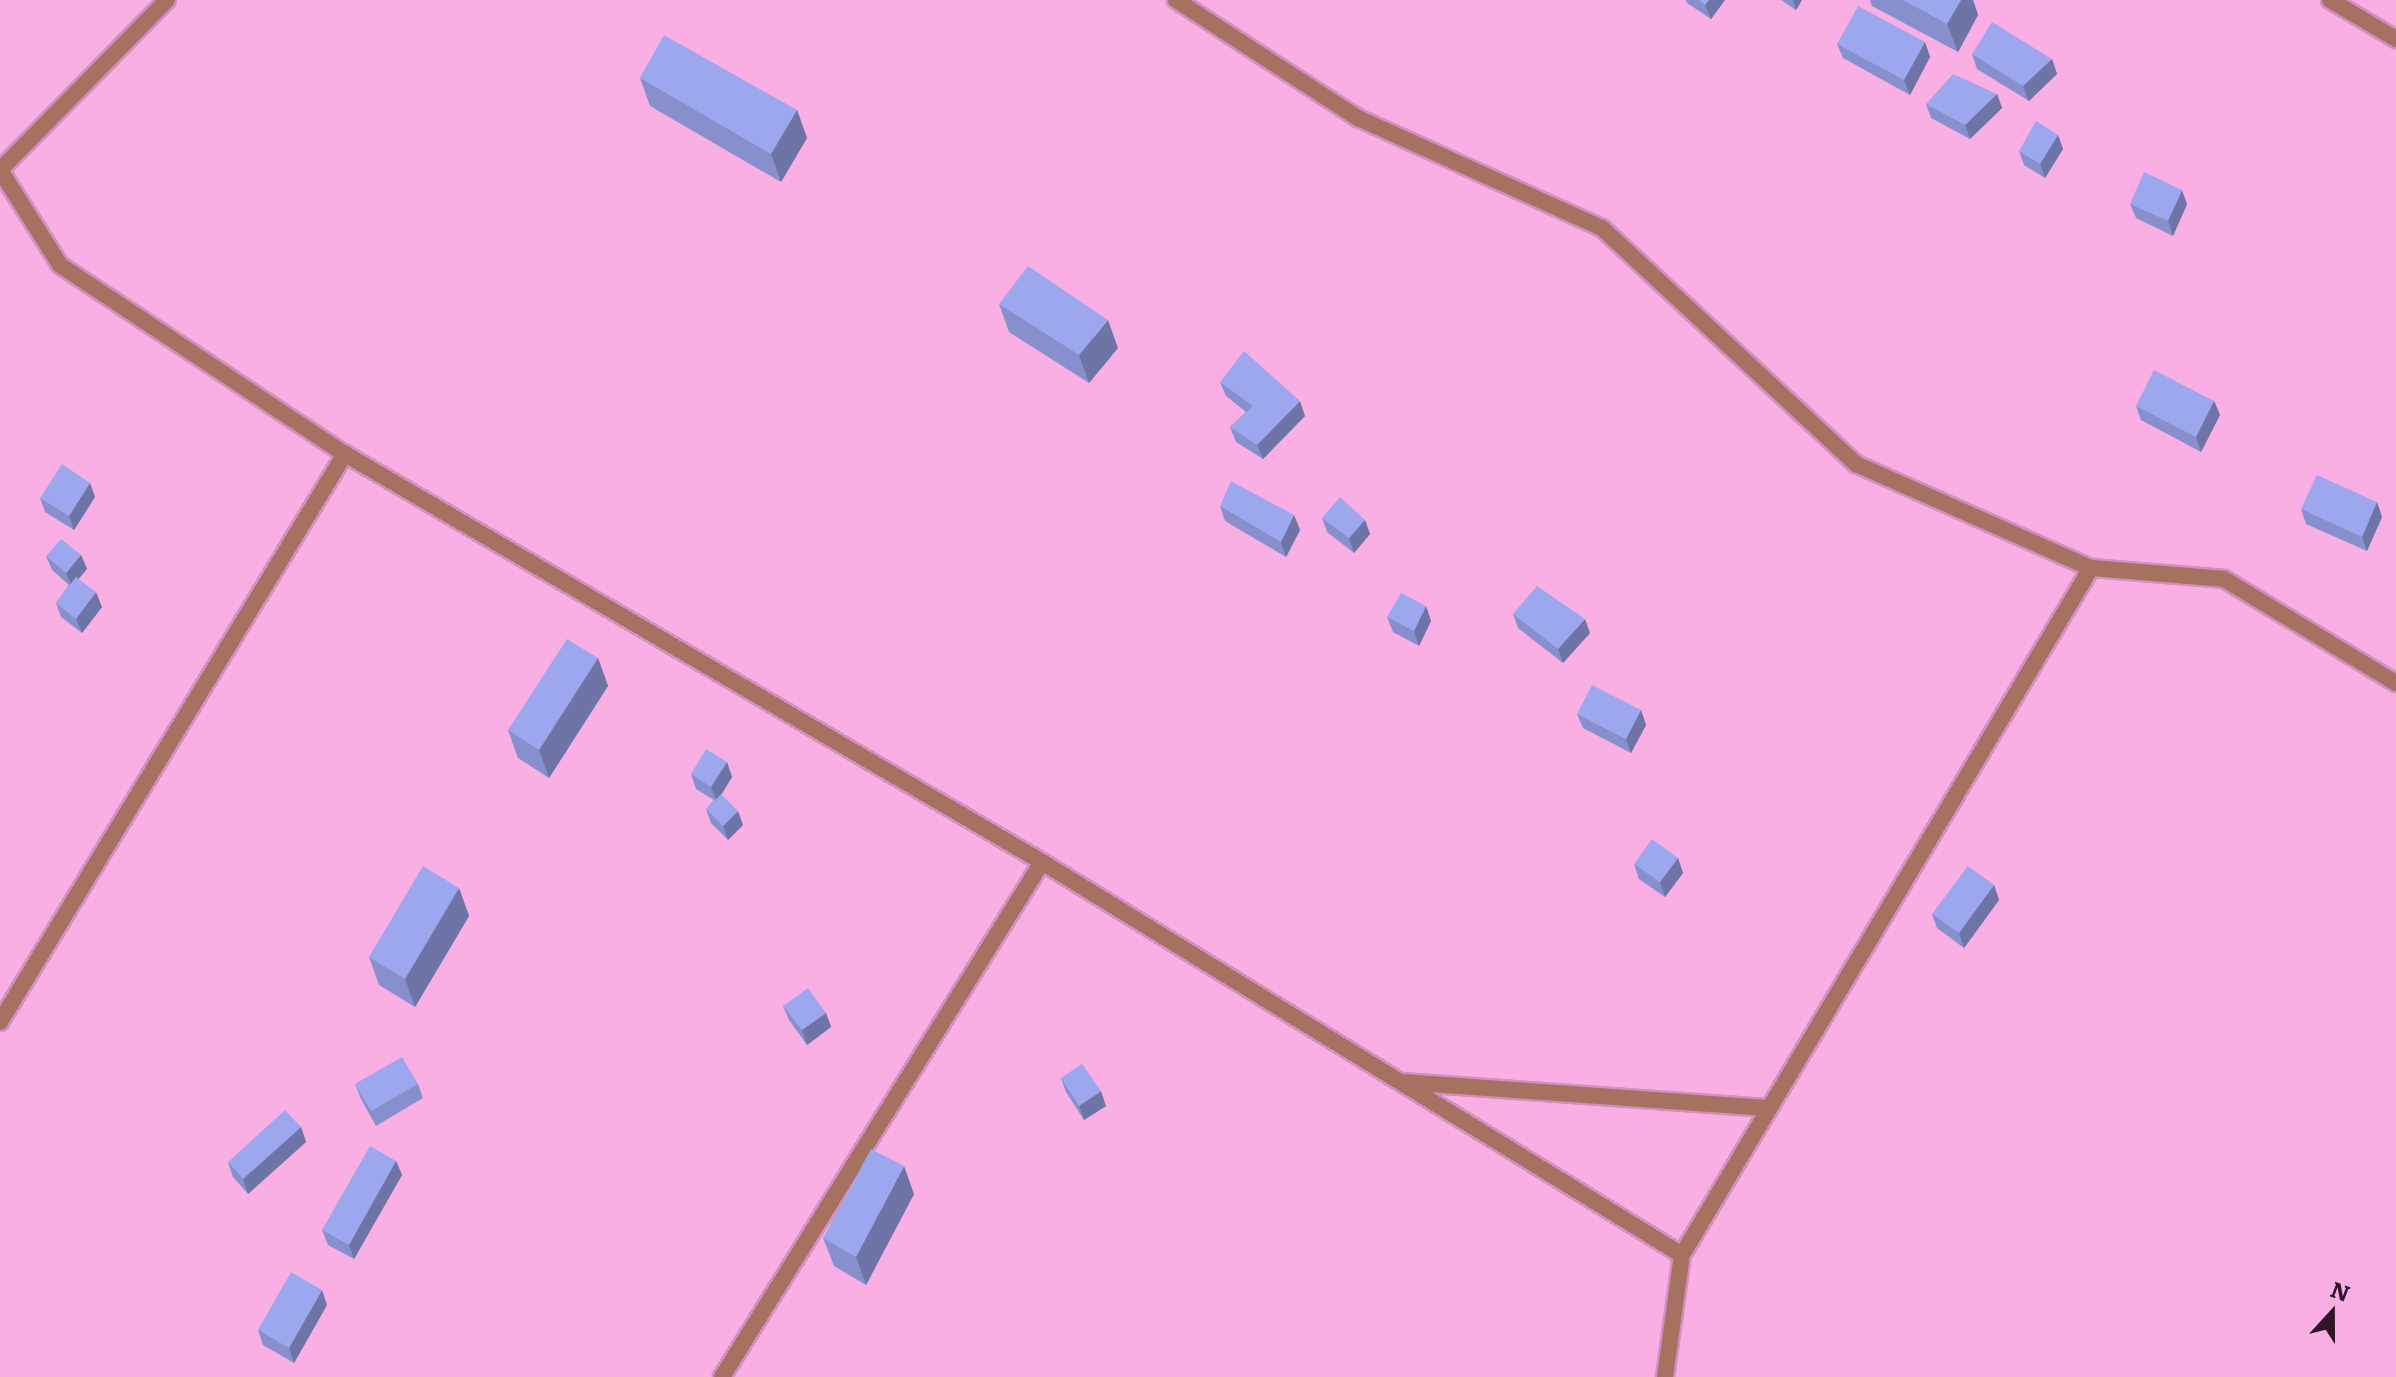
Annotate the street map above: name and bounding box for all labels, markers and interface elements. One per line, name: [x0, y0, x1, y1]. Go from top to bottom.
text: N: [2326, 1271, 2355, 1309]
north arrow: [2292, 1273, 2372, 1353]

